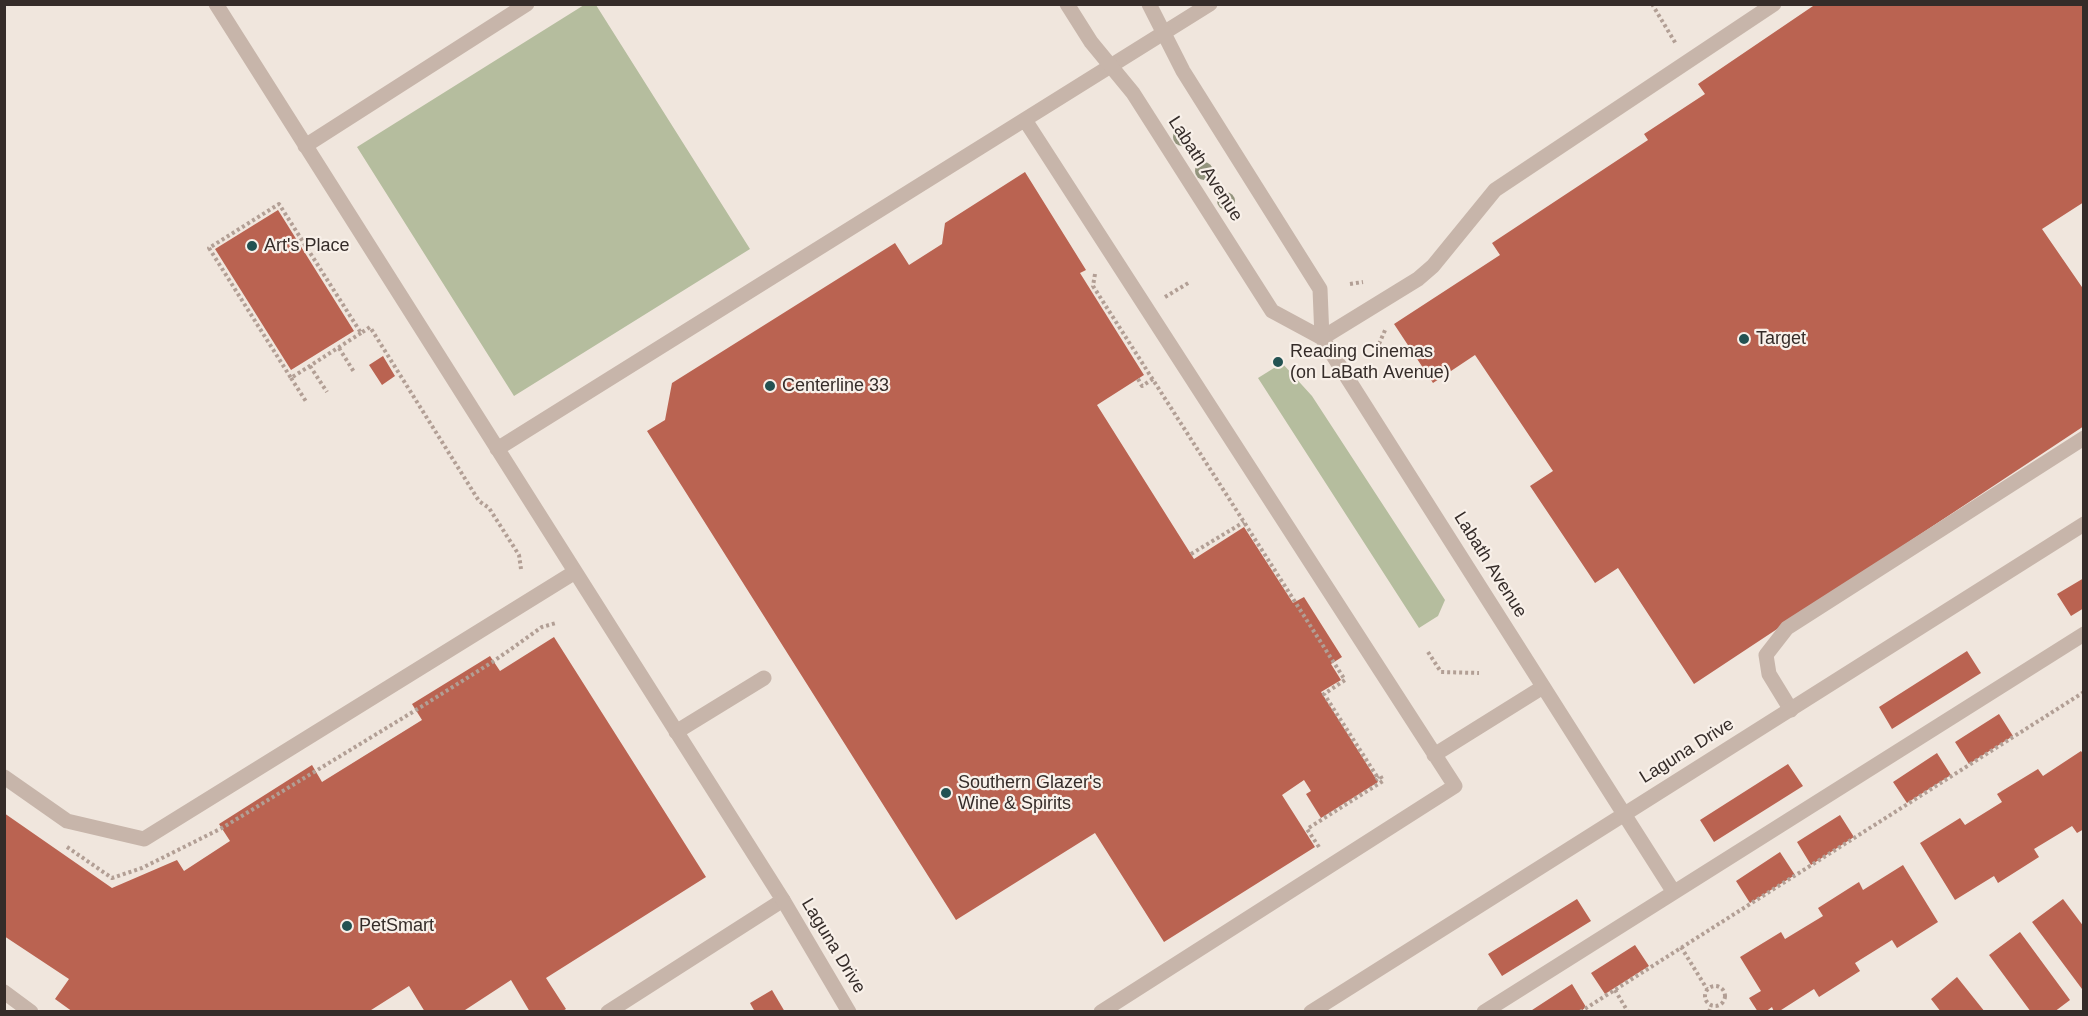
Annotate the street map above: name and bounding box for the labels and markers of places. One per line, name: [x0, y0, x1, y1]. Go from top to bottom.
place label: Art's Place: [264, 235, 349, 257]
marker: Art's Place: [245, 239, 259, 253]
place label: Target: [1756, 328, 1806, 350]
marker: Target: [1737, 332, 1751, 346]
place label: Reading Cinemas (on LaBath Avenue): [1290, 341, 1450, 384]
marker: Reading Cinemas (on LaBath Avenue): [1271, 355, 1285, 369]
place label: Centerline 33: [782, 375, 889, 397]
marker: Centerline 33: [763, 379, 777, 393]
place label: Southern Glazer's Wine & Spirits: [958, 772, 1102, 814]
marker: Southern Glazer's Wine & Spirits: [939, 786, 953, 800]
place label: PetSmart: [359, 915, 434, 937]
marker: PetSmart: [340, 919, 354, 933]

